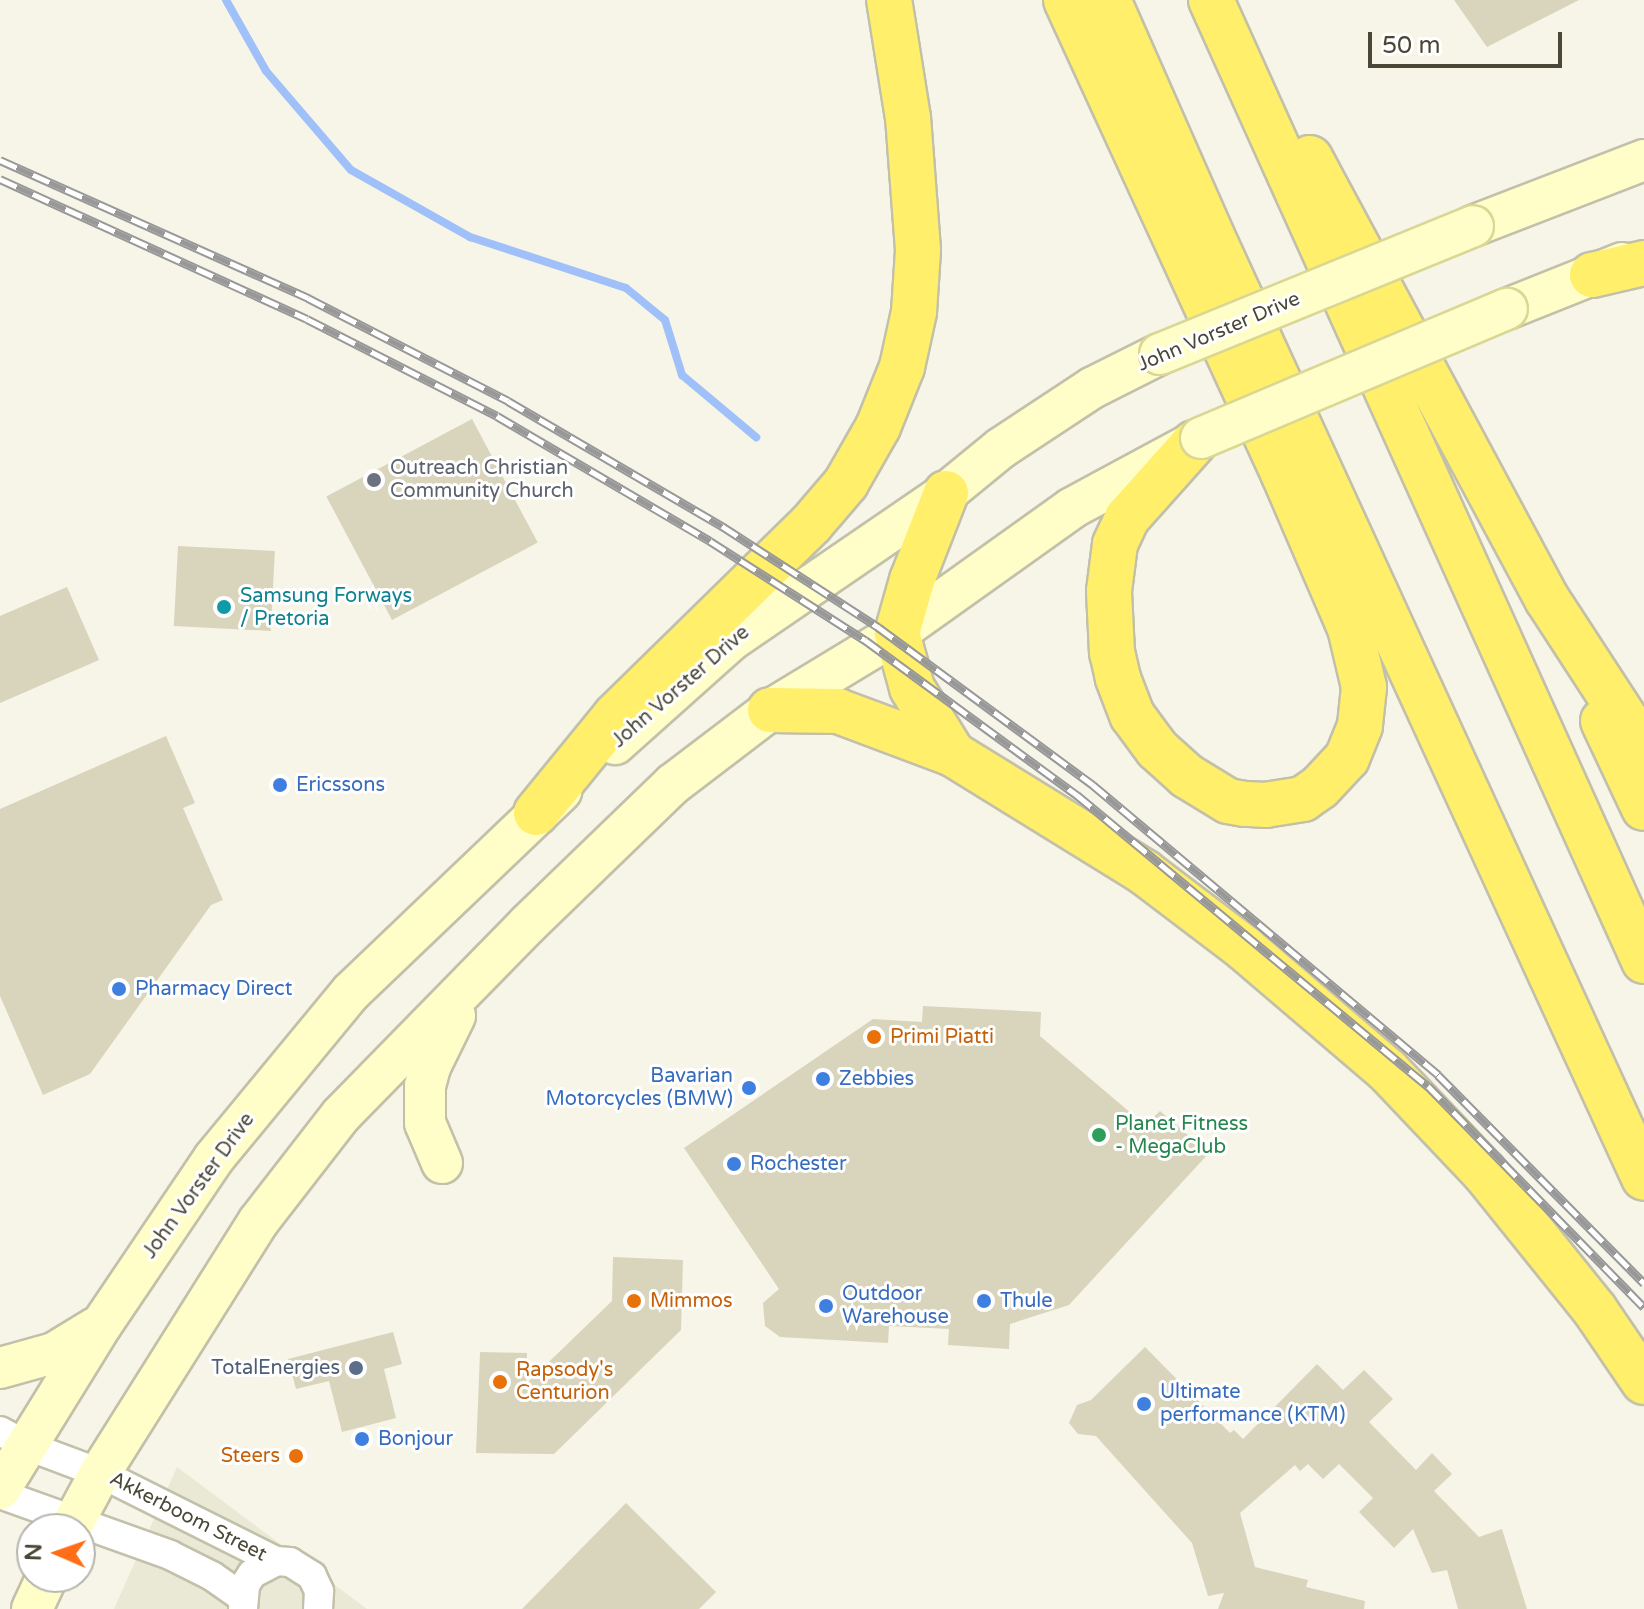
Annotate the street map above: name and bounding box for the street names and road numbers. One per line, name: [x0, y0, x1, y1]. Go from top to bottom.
street label: John Vorster Drive: [1134, 287, 1304, 377]
street label: John Vorster Drive: [607, 621, 755, 753]
street label: John Vorster Drive: [138, 1109, 260, 1263]
street label: Akkerboom Street: [105, 1467, 271, 1567]

